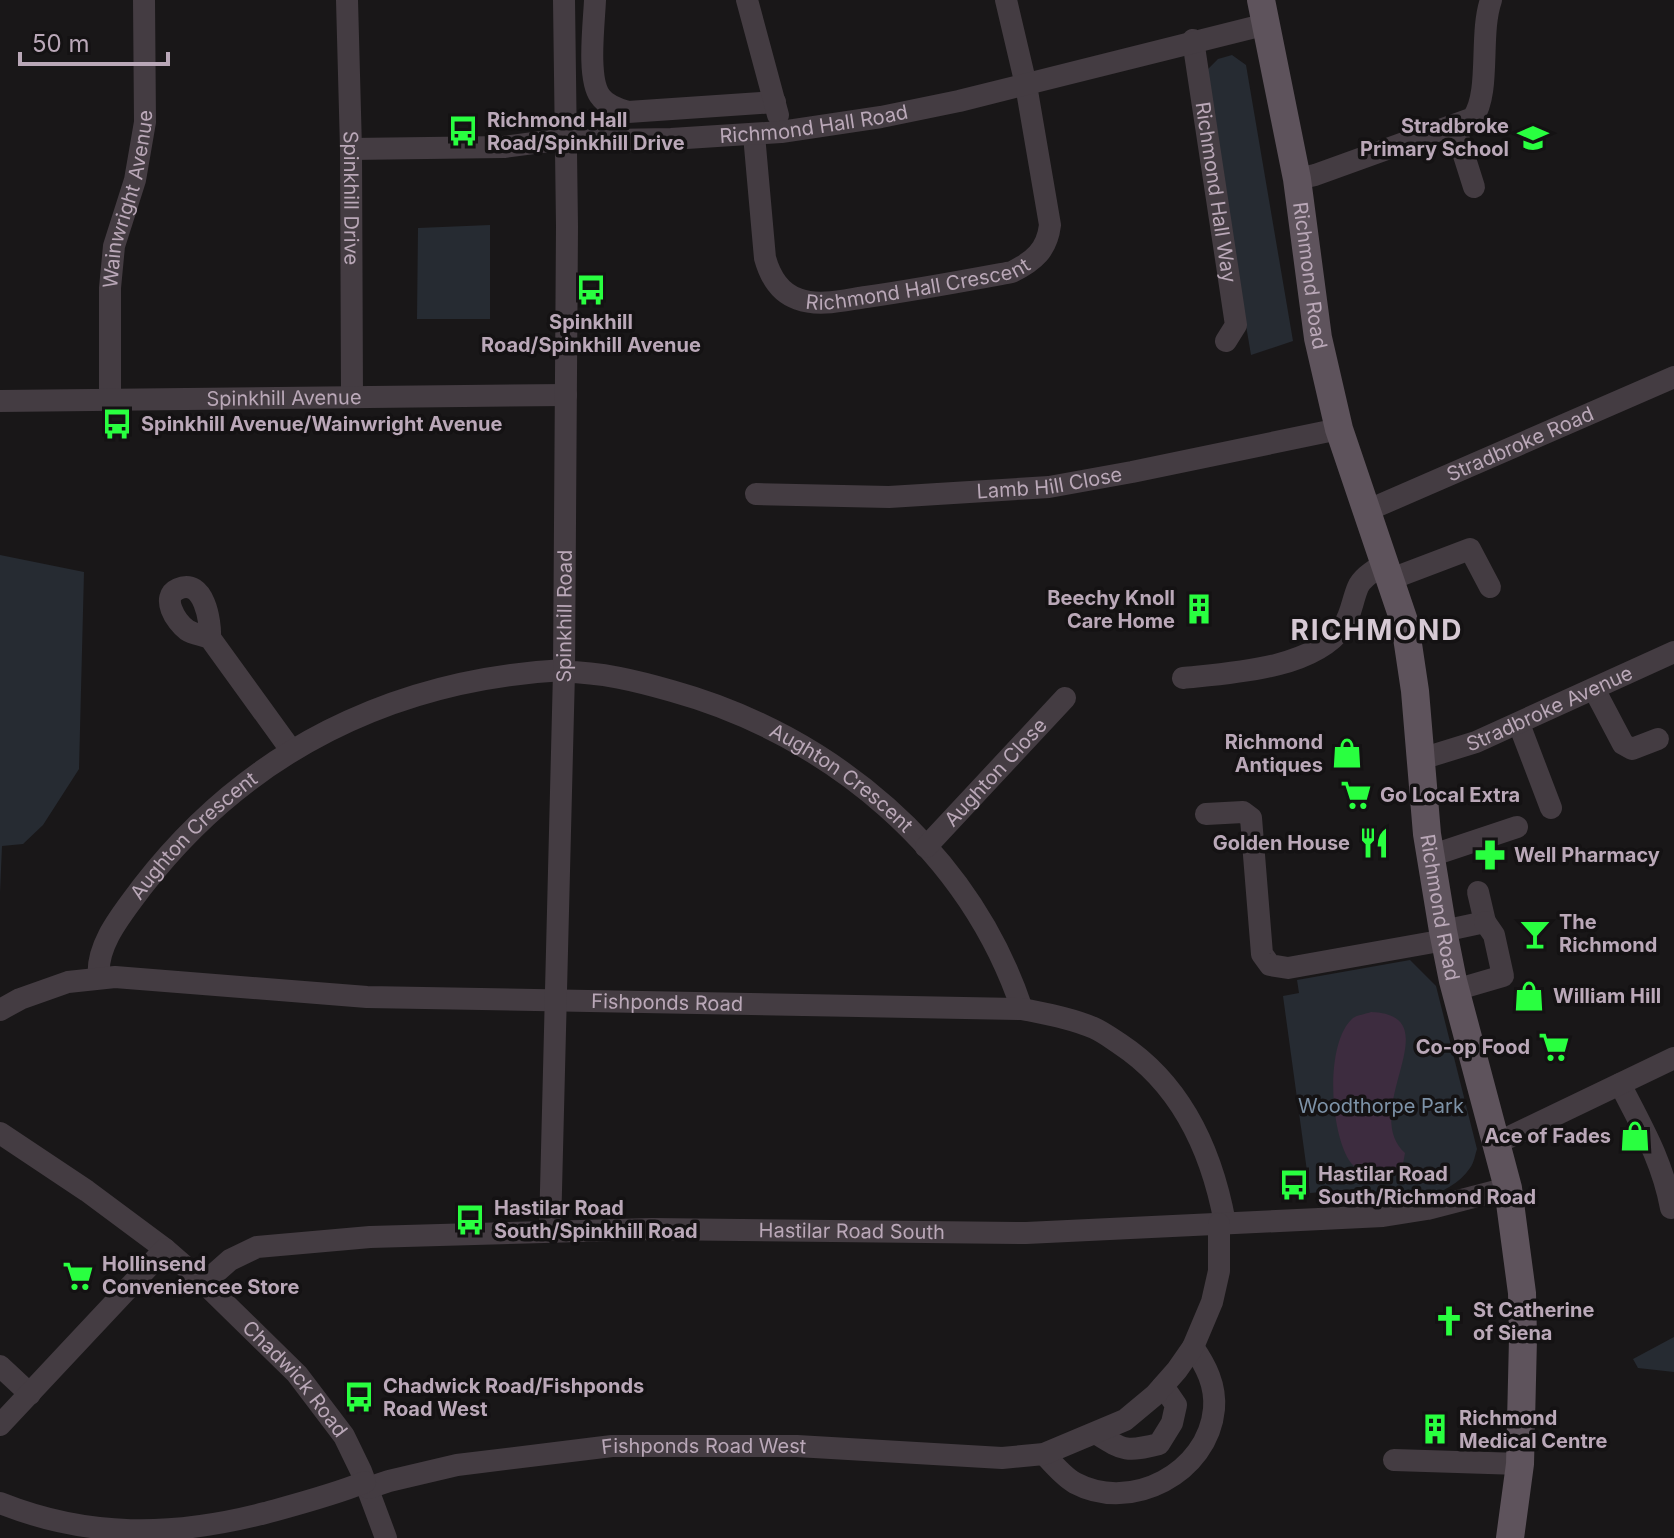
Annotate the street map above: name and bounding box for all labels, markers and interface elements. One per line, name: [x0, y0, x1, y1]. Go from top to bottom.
scale bar: [20, 16, 168, 66]
text: 50 m: [32, 29, 90, 58]
street label: Richmond Hall Road: [719, 100, 910, 148]
street label: Richmond Hall Way: [1190, 100, 1241, 284]
place label: Richmond Hall Road/Spinkhill Drive: [487, 108, 685, 155]
street label: Wainwright Avenue: [98, 110, 157, 289]
bus stop icon: Richmond Hall Road/Spinkhill Drive: [446, 114, 480, 148]
place label: Stradbroke Primary School: [1360, 114, 1509, 161]
school or university icon: Stradbroke Primary School: [1516, 121, 1550, 155]
street label: Spinkhill Drive: [339, 130, 363, 265]
street label: Richmond Road: [1288, 200, 1332, 352]
street label: Richmond Hall Crescent: [805, 252, 1035, 315]
bus stop icon: Spinkhill Road/Spinkhill Avenue: [574, 273, 608, 307]
place label: Spinkhill Road/Spinkhill Avenue: [481, 310, 701, 357]
street label: Spinkhill Avenue: [206, 385, 362, 411]
street label: Stradbroke Road: [1443, 401, 1597, 486]
bus stop icon: Spinkhill Avenue/Wainwright Avenue: [100, 407, 134, 441]
place label: Spinkhill Avenue/Wainwright Avenue: [141, 412, 502, 436]
street label: Lamb Hill Close: [976, 462, 1124, 504]
street label: Spinkhill Road: [552, 550, 577, 683]
place label: Beechy Knoll Care Home: [1047, 586, 1175, 633]
building icon: Beechy Knoll Care Home: [1182, 592, 1216, 626]
district label: RICHMOND: [1290, 613, 1464, 647]
street label: Stradbroke Avenue: [1463, 661, 1636, 756]
street label: Aughton Close: [939, 713, 1052, 832]
street label: Aughton Crescent: [766, 718, 918, 838]
place label: Richmond Antiques: [1225, 730, 1323, 777]
shop icon: Richmond Antiques: [1330, 736, 1364, 770]
street label: Aughton Crescent: [125, 766, 262, 904]
supermarket icon: Go Local Extra: [1339, 778, 1373, 812]
place label: Go Local Extra: [1380, 783, 1520, 807]
restaurant icon: Golden House: [1357, 826, 1391, 860]
place label: Golden House: [1213, 831, 1350, 855]
street label: Richmond Road: [1415, 832, 1465, 983]
pharmacy icon: Well Pharmacy: [1473, 838, 1507, 872]
place label: Well Pharmacy: [1514, 843, 1660, 867]
place label: The Richmond: [1559, 910, 1657, 957]
bar icon: The Richmond: [1518, 917, 1552, 951]
shop icon: William Hill: [1512, 979, 1546, 1013]
place label: William Hill: [1553, 984, 1661, 1008]
street label: Fishponds Road: [591, 989, 743, 1016]
supermarket icon: Co-op Food: [1537, 1030, 1571, 1064]
place label: Co-op Food: [1416, 1035, 1530, 1059]
park label: Woodthorpe Park: [1298, 1094, 1464, 1118]
shop icon: Ace of Fades: [1618, 1119, 1652, 1153]
place label: Ace of Fades: [1484, 1124, 1611, 1148]
place label: Hastilar Road South/Richmond Road: [1318, 1162, 1536, 1209]
bus stop icon: Hastilar Road South/Richmond Road: [1277, 1168, 1311, 1202]
place label: Hastilar Road South/Spinkhill Road: [494, 1196, 698, 1243]
bus stop icon: Hastilar Road South/Spinkhill Road: [453, 1203, 487, 1237]
street label: Hastilar Road South: [759, 1218, 945, 1244]
place label: Hollinsend Conveniencee Store: [102, 1252, 299, 1299]
supermarket icon: Hollinsend Conveniencee Store: [61, 1259, 95, 1293]
place label: St Catherine of Siena: [1473, 1298, 1594, 1345]
church icon: St Catherine of Siena: [1432, 1304, 1466, 1338]
street label: Chadwick Road: [238, 1316, 353, 1442]
place label: Chadwick Road/Fishponds Road West: [383, 1374, 644, 1421]
bus stop icon: Chadwick Road/Fishponds Road West: [342, 1380, 376, 1414]
place label: Richmond Medical Centre: [1459, 1406, 1607, 1453]
building icon: Richmond Medical Centre: [1418, 1412, 1452, 1446]
street label: Fishponds Road West: [600, 1434, 807, 1459]

